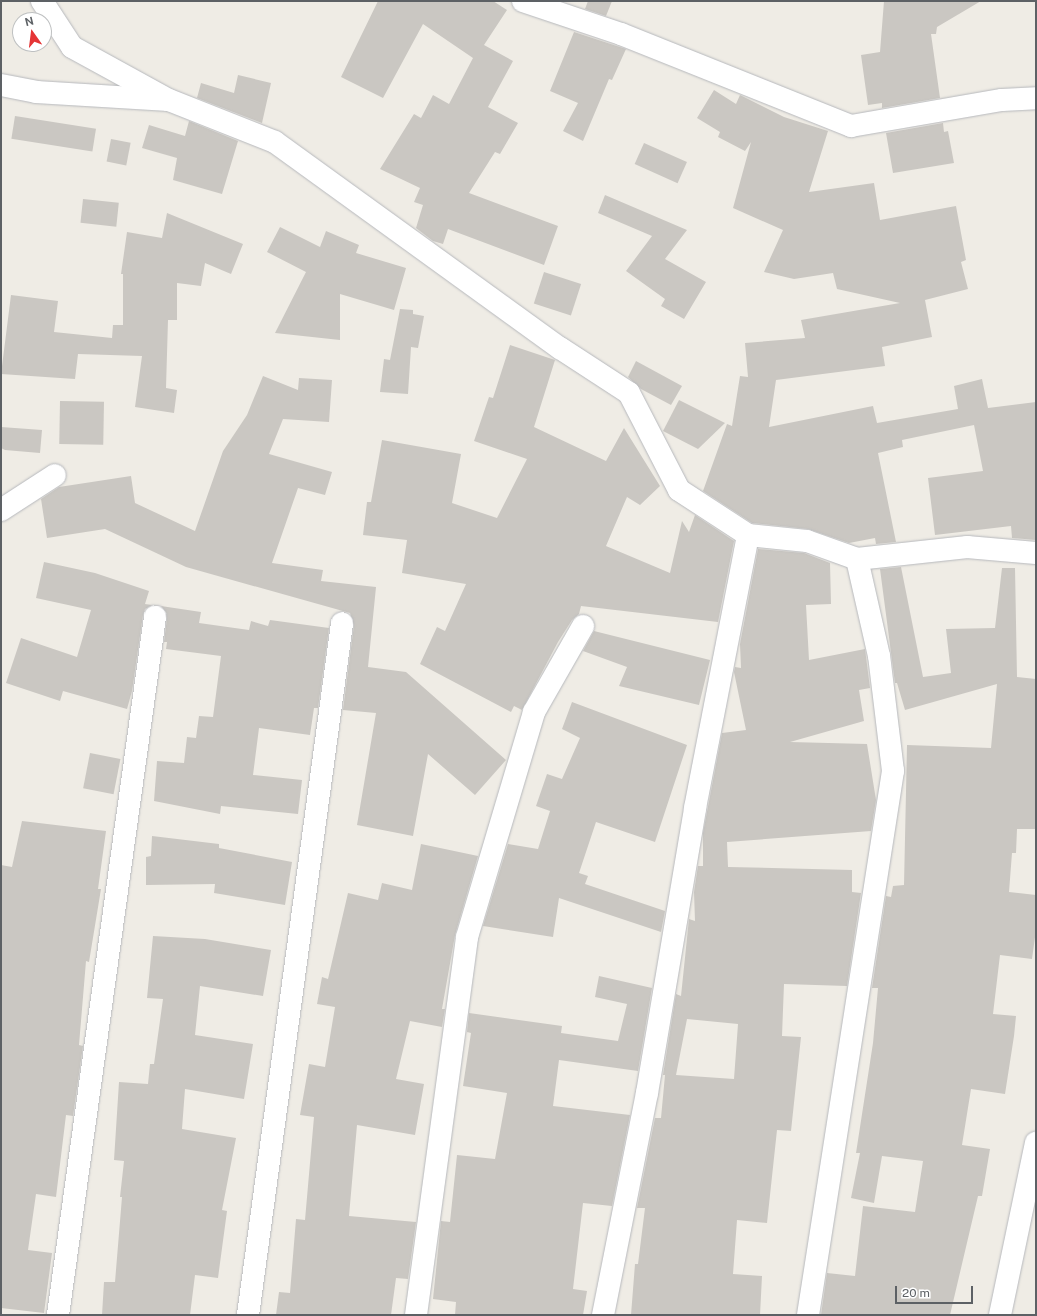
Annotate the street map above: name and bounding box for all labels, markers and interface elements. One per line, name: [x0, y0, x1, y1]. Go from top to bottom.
north arrow: [12, 12, 52, 52]
text: N: [24, 14, 35, 28]
scale bar: [897, 1278, 975, 1304]
text: 20 m: [902, 1286, 930, 1300]

